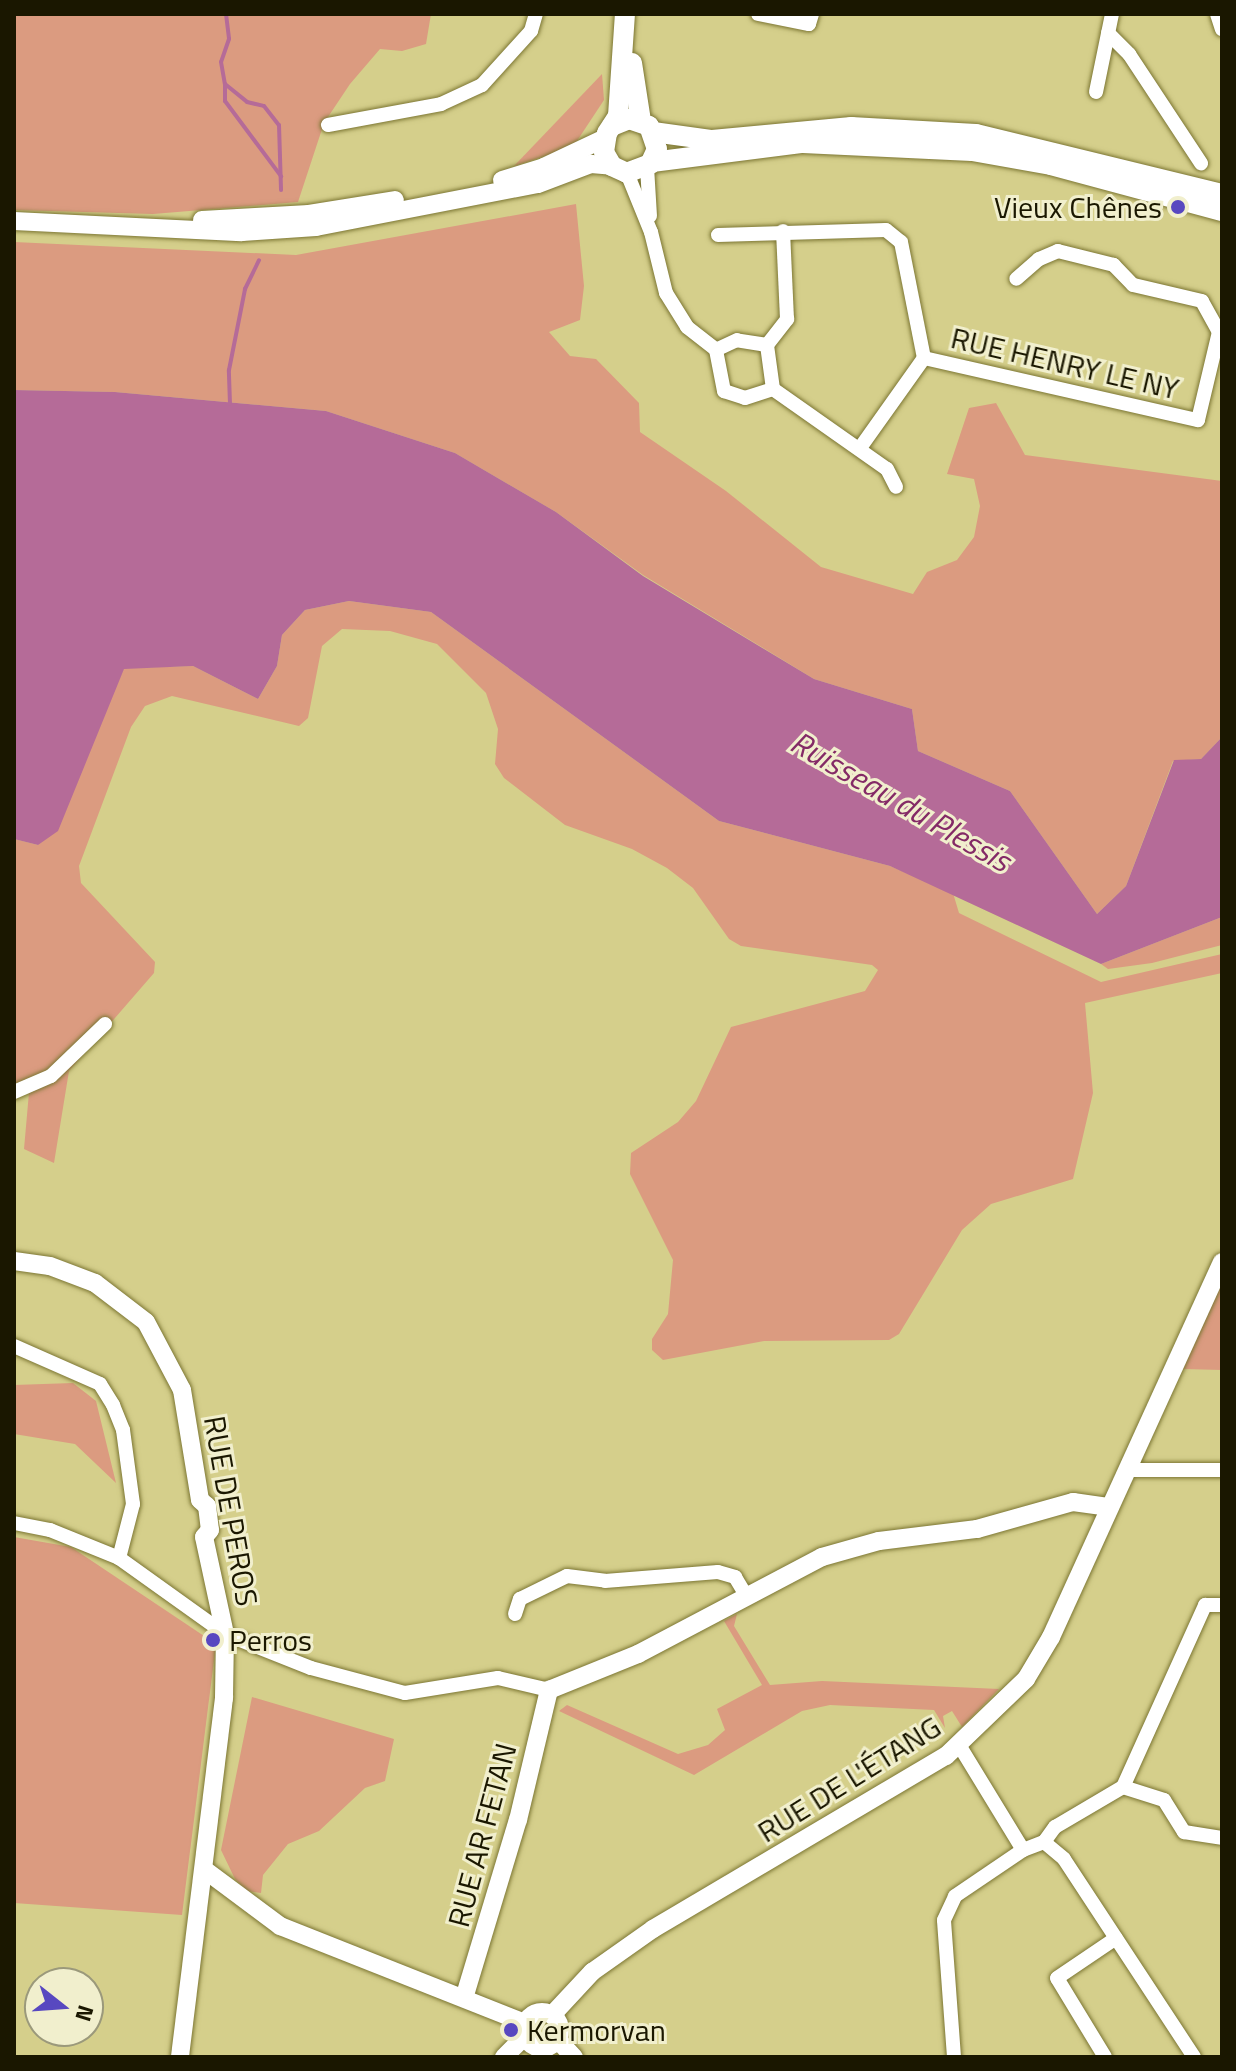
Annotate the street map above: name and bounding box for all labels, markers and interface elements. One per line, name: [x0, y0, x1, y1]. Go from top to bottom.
place label: Vieux Chênes: [994, 189, 1162, 225]
marker: Vieux Chênes: [1169, 198, 1187, 216]
street label: RUE HENRY LE NY: [948, 319, 1182, 407]
water label: Ruisseau du Plessis: [784, 722, 1018, 880]
street label: RUE DE PEROS: [197, 1413, 265, 1609]
place label: Perros: [229, 1622, 312, 1658]
marker: Perros: [204, 1631, 222, 1649]
street label: RUE DE L'ÉTANG: [751, 1708, 947, 1850]
street label: RUE AR FETAN: [440, 1739, 524, 1931]
north arrow: [24, 1967, 104, 2047]
text: N: [67, 2001, 104, 2026]
place label: Kermorvan: [527, 2012, 666, 2048]
marker: Kermorvan: [502, 2021, 520, 2039]

